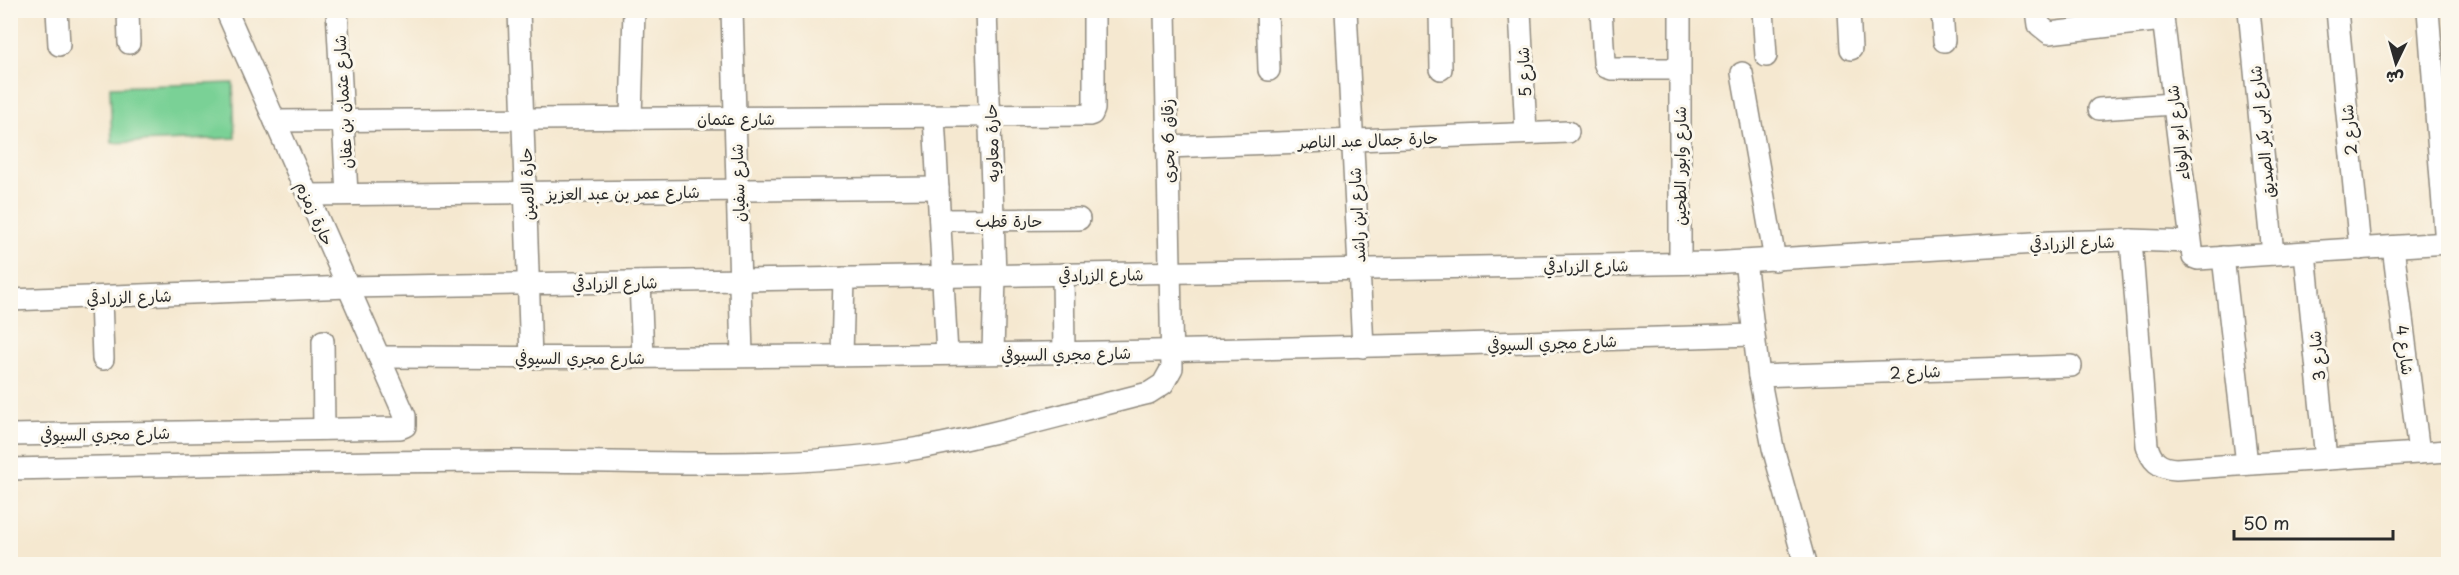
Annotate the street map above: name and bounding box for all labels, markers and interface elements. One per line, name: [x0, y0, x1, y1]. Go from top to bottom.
north arrow: [2366, 33, 2426, 93]
street label: شارع عثمان بن عفان: [327, 34, 358, 170]
street label: شارع 5: [1510, 46, 1537, 98]
street label: شارع ابى بكر الصديق: [2242, 64, 2281, 200]
text: ش: [2385, 66, 2404, 92]
street label: شارع ابو الوفاء: [2159, 84, 2196, 182]
street label: زقاق 6 بحرى: [1154, 99, 1180, 183]
street label: حارة معاويه: [978, 103, 1004, 183]
street label: شارع 2: [2334, 103, 2363, 157]
street label: شارع عثمان: [697, 106, 775, 131]
street label: شارع وابور الطحين: [1667, 106, 1692, 226]
street label: حارة جمال عبد الناصر: [1296, 125, 1438, 154]
street label: شارع سفيان: [724, 143, 751, 223]
street label: حارة الامين: [513, 147, 539, 221]
street label: شارع ابن راشد: [1342, 167, 1371, 263]
street label: حارة زمزم: [289, 177, 341, 250]
street label: شارع عمر بن عبد العزيز: [544, 179, 700, 206]
street label: حارة قطب: [976, 208, 1042, 232]
street label: شارع الزرادقي: [2029, 229, 2115, 256]
street label: شارع الزرادقي: [1543, 252, 1629, 279]
street label: شارع الزرادقي: [1058, 261, 1144, 288]
street label: شارع الزرادقي: [572, 269, 658, 296]
street label: شارع الزرادقي: [86, 283, 172, 310]
street label: شارع 4: [2390, 324, 2421, 377]
street label: شارع مجري السيوفي: [1487, 328, 1617, 357]
street label: شارع 3: [2301, 330, 2332, 382]
street label: شارع مجري السيوفي: [1001, 340, 1131, 367]
street label: شارع مجري السيوفي: [515, 345, 645, 370]
street label: شارع 2: [1889, 358, 1941, 385]
street label: شارع مجري السيوفي: [40, 420, 170, 447]
scale bar: [2234, 503, 2393, 541]
text: 50 m: [2243, 509, 2290, 536]

